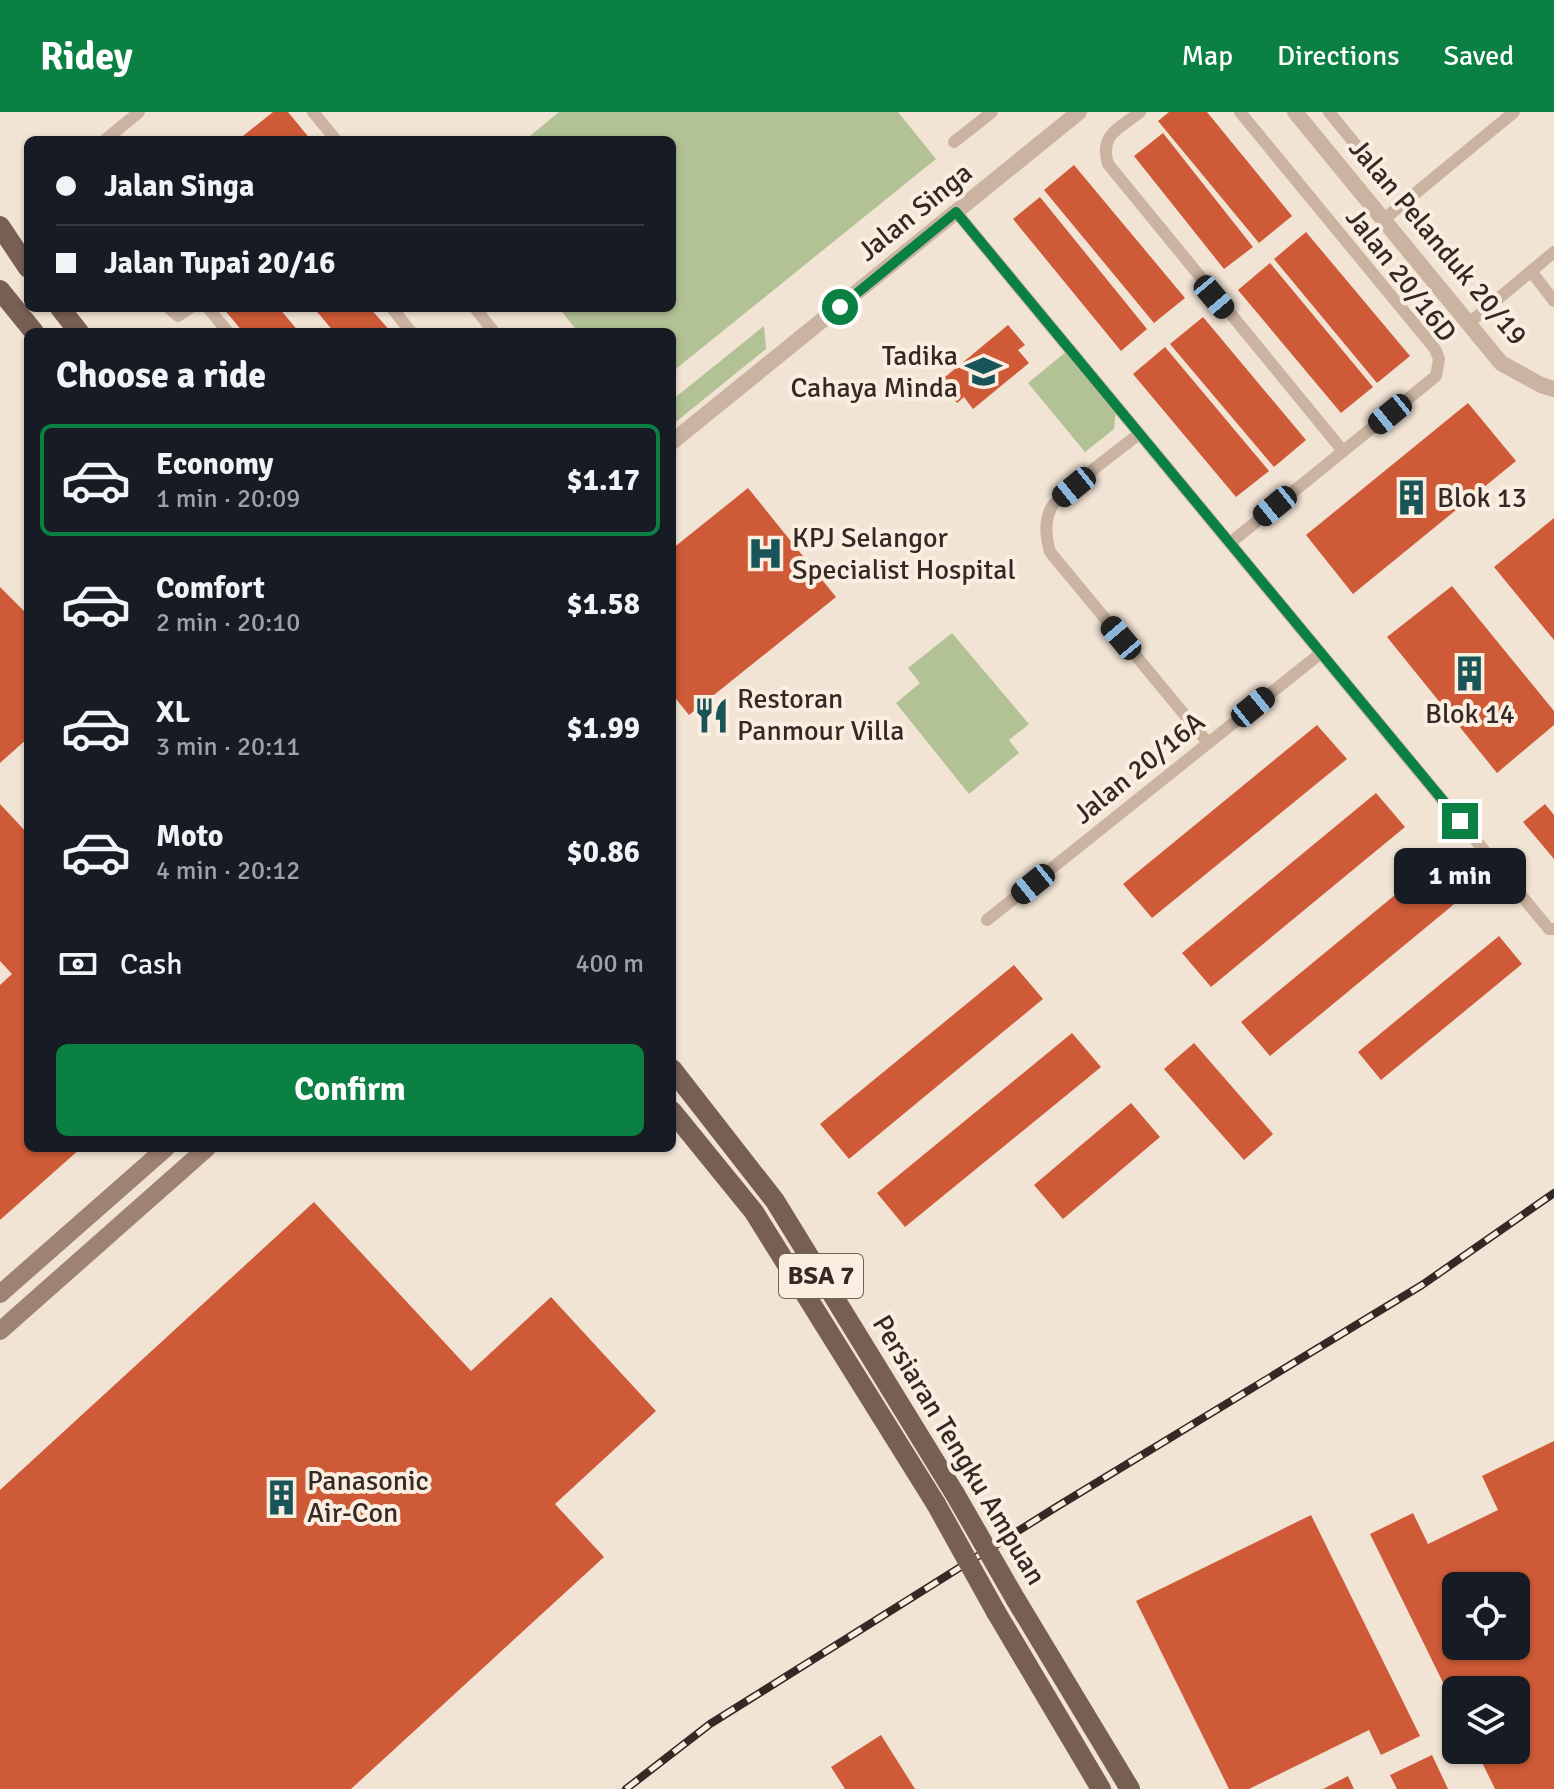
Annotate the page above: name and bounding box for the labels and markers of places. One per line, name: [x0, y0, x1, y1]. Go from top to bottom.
place label: Tadika Cahaya Minda: [790, 339, 958, 405]
school or university icon: Tadika Cahaya Minda: [965, 353, 1003, 391]
building icon: Blok 13: [1392, 479, 1430, 517]
place label: Blok 13: [1437, 481, 1527, 515]
place label: KPJ Selangor Specialist Hospital: [792, 521, 1016, 587]
hospital icon: KPJ Selangor Specialist Hospital: [747, 535, 785, 573]
building icon: Blok 14: [1451, 655, 1489, 693]
place label: Restoran Panmour Villa: [737, 682, 904, 748]
restaurant icon: Restoran Panmour Villa: [692, 696, 730, 734]
place label: Blok 14: [1425, 697, 1515, 731]
place label: Panasonic Air-Con: [307, 1464, 429, 1530]
building icon: Panasonic Air-Con: [262, 1478, 300, 1516]

